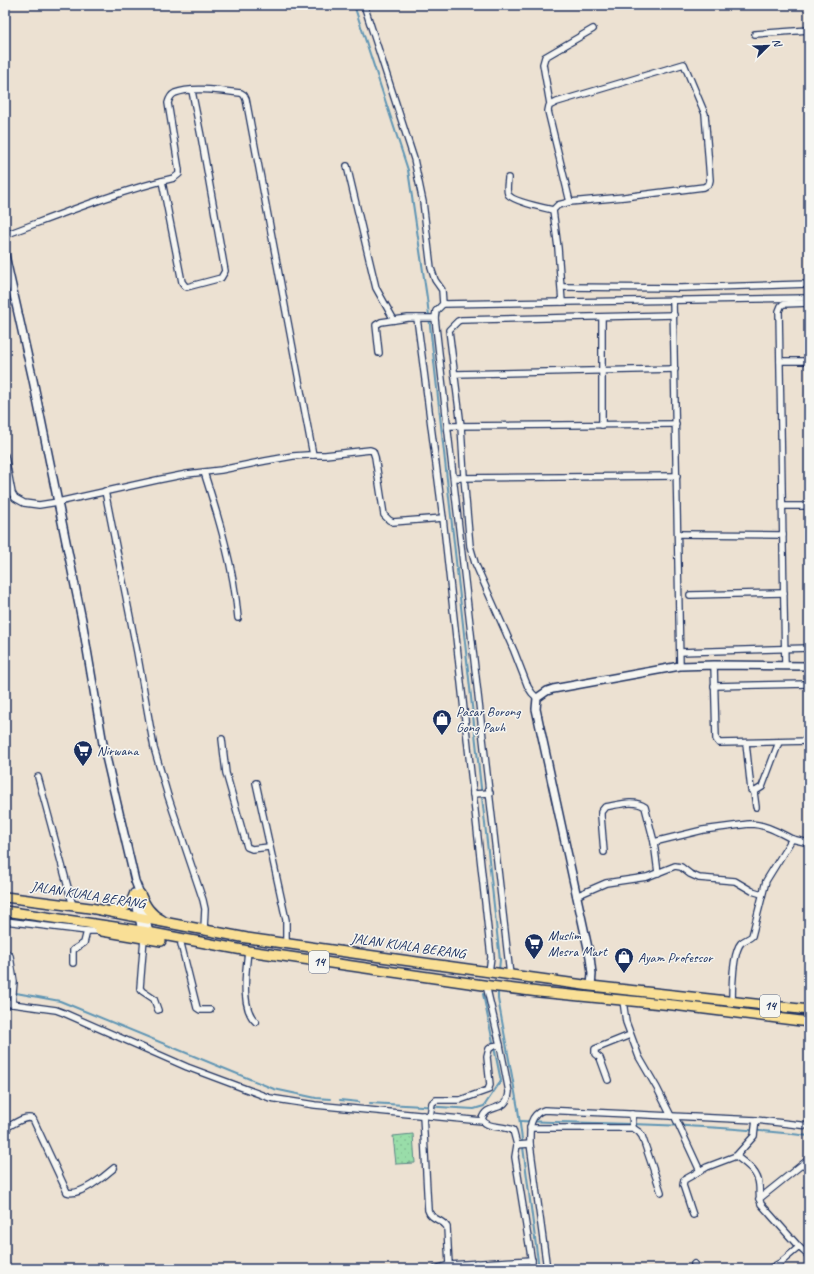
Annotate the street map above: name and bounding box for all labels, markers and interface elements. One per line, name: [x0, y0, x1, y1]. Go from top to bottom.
north arrow: [748, 26, 788, 66]
text: N: [769, 36, 786, 50]
place label: Pasar Borong Gong Pauh: [456, 703, 521, 736]
shop icon: Pasar Borong Gong Pauh: [431, 708, 453, 736]
supermarket icon: Nirwana: [72, 739, 94, 767]
place label: Nirwana: [97, 742, 139, 759]
street label: JALAN KUALA BERANG: [29, 877, 148, 913]
place label: Muslim Mesra Mart: [548, 927, 608, 960]
street label: JALAN KUALA BERANG: [349, 929, 468, 963]
supermarket icon: Muslim Mesra Mart: [523, 932, 545, 960]
shop icon: Ayam Professor: [613, 946, 635, 974]
place label: Ayam Professor: [638, 949, 714, 966]
road number: 14: [309, 951, 329, 973]
road number: 14: [760, 995, 780, 1017]

